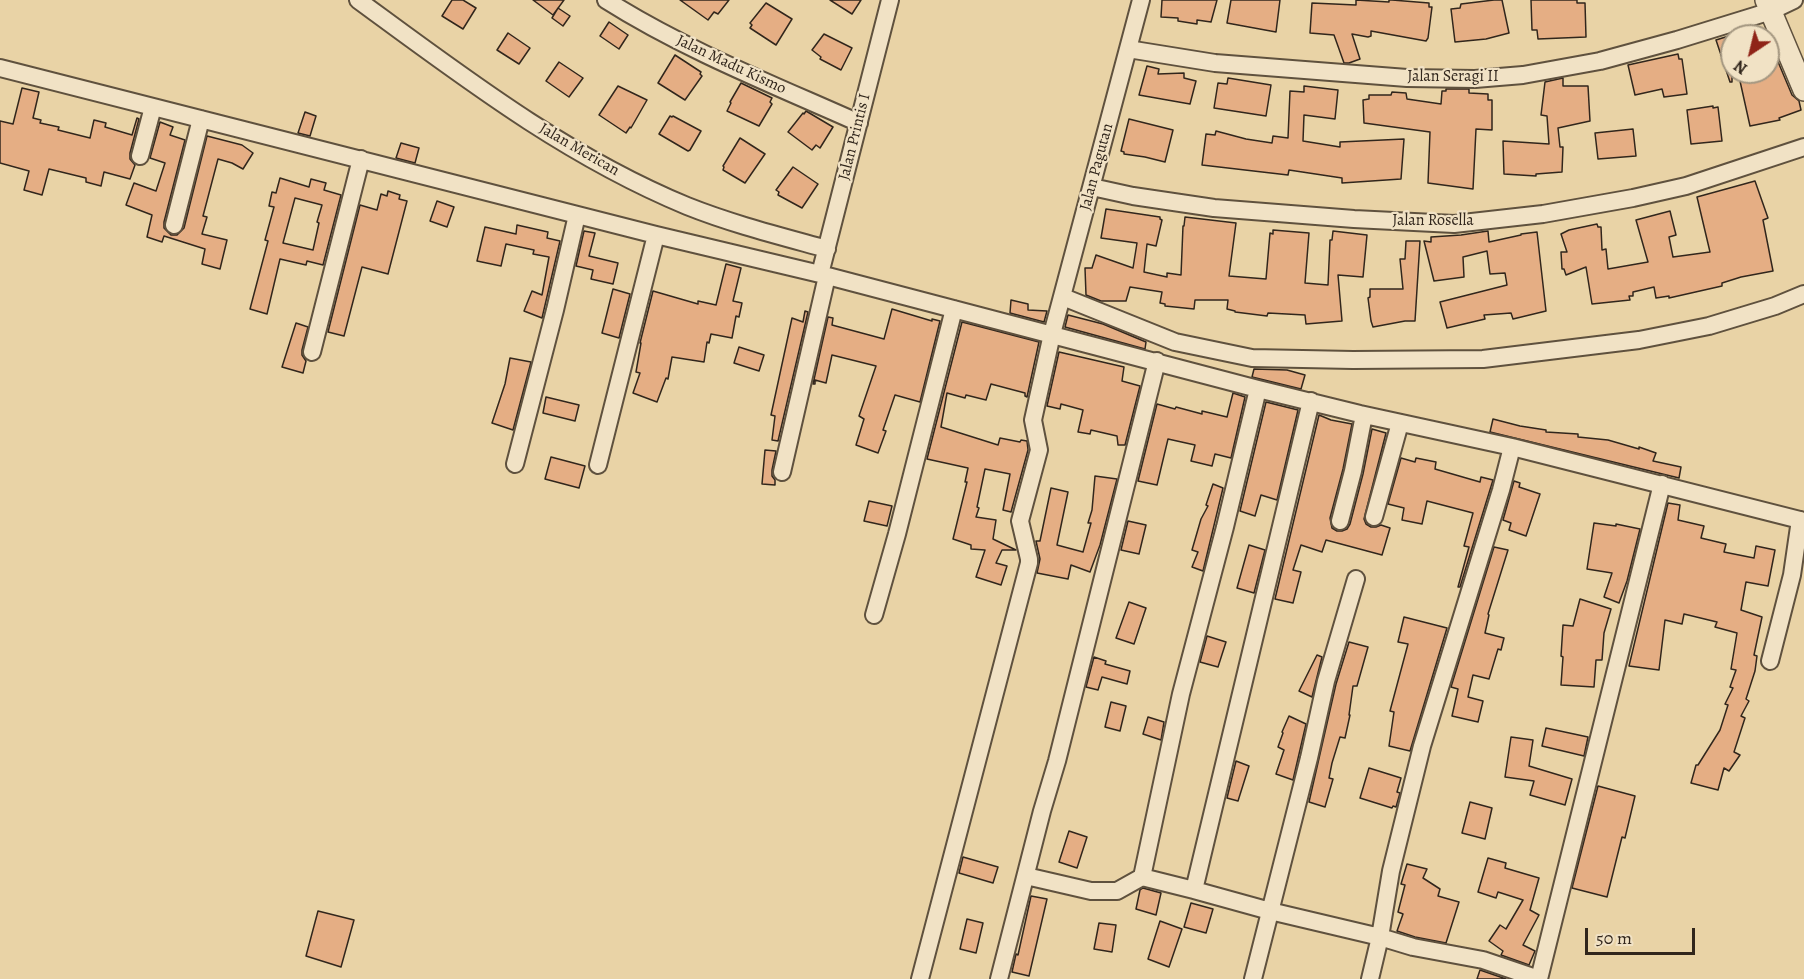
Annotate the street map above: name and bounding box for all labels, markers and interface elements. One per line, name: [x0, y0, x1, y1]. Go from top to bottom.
north arrow: [1720, 24, 1780, 84]
street label: Jalan Madu Kismo: [673, 31, 789, 99]
text: N: [1730, 55, 1752, 79]
street label: Jalan Seragi II: [1407, 67, 1499, 87]
street label: Jalan Printis I: [835, 92, 875, 182]
street label: Jalan Merican: [535, 119, 623, 181]
street label: Jalan Pagutan: [1076, 121, 1118, 213]
street label: Jalan Rosella: [1392, 211, 1474, 231]
scale bar: [1588, 916, 1698, 954]
text: 50 m: [1596, 926, 1632, 950]

